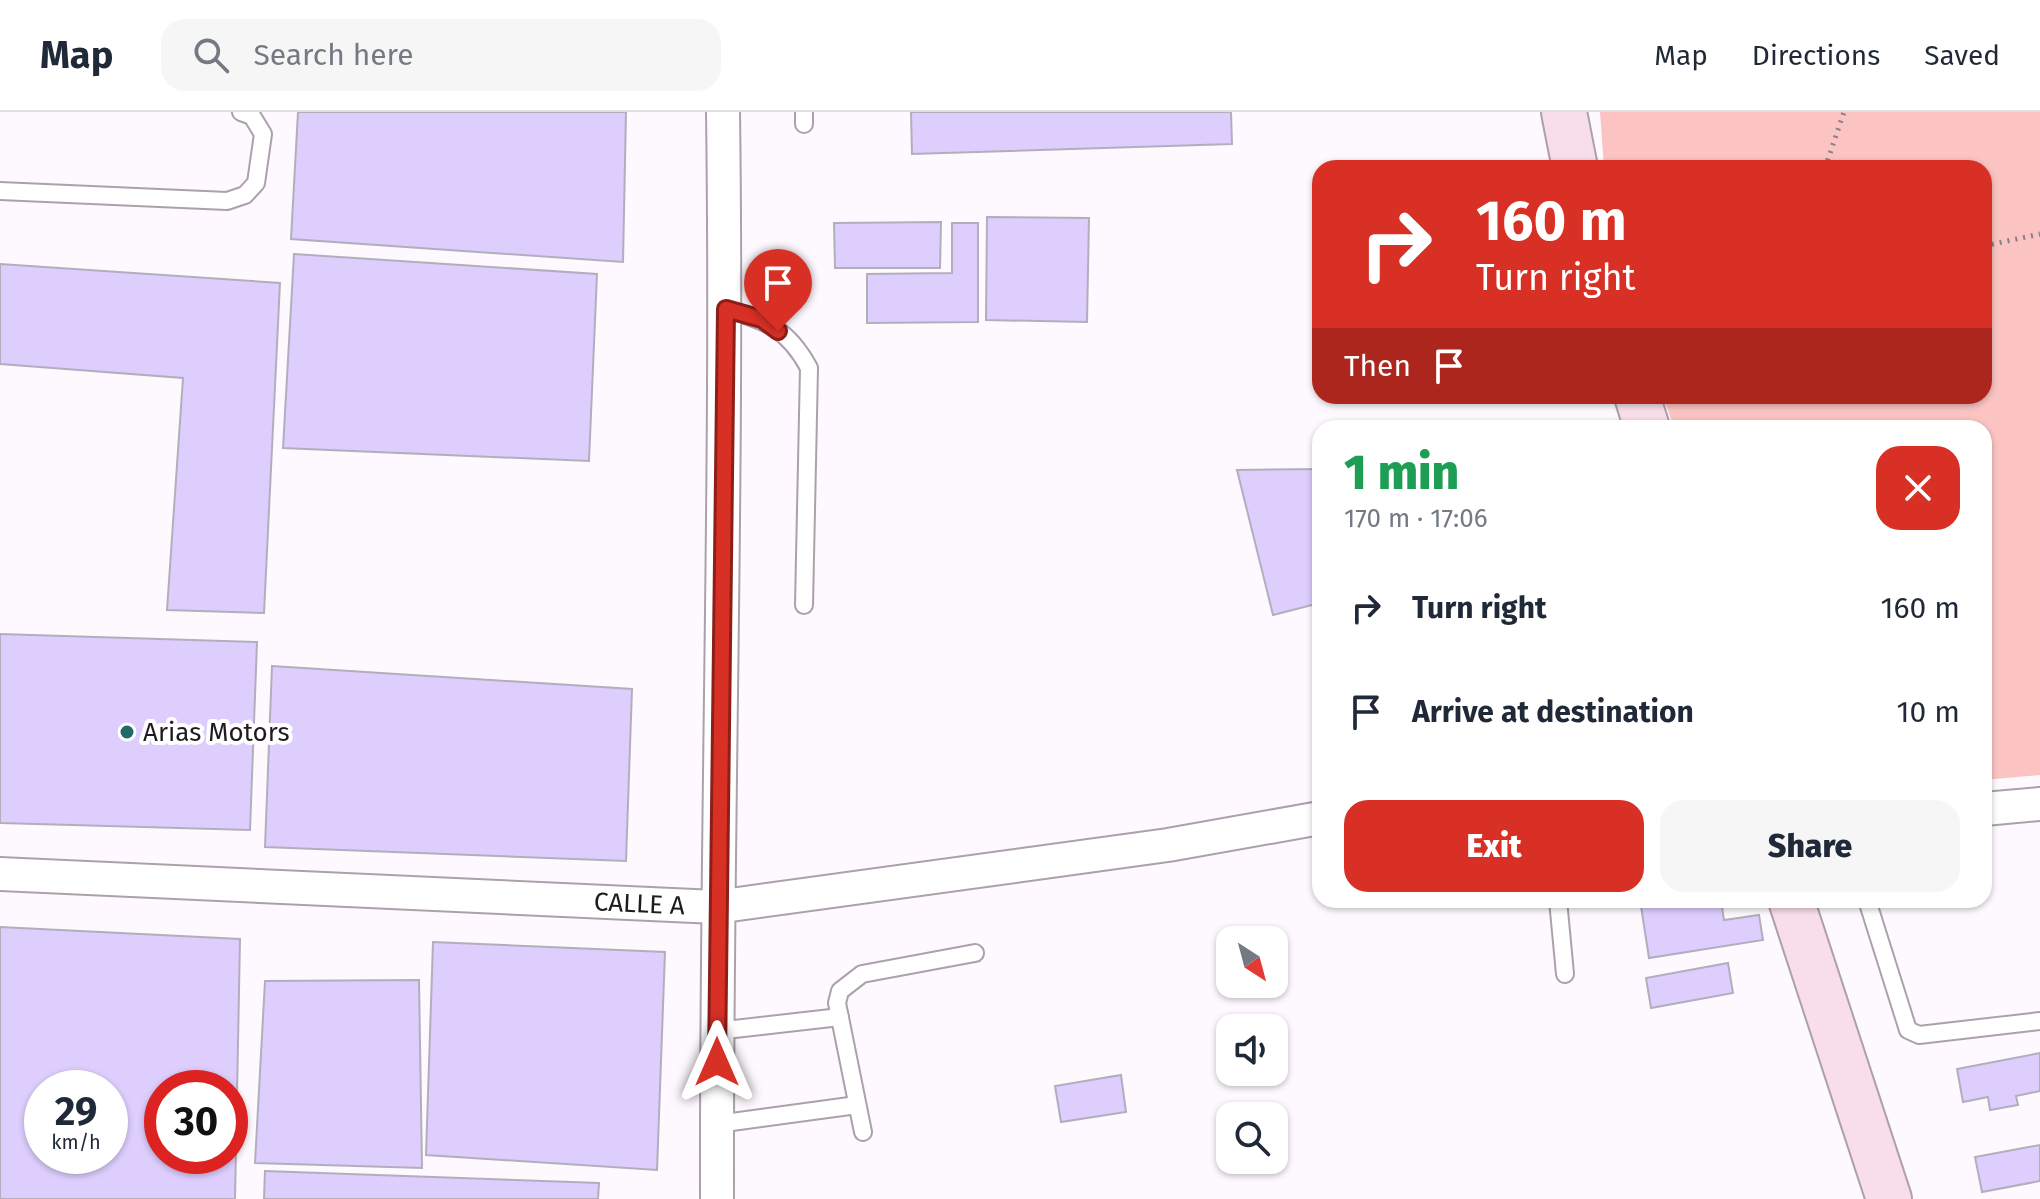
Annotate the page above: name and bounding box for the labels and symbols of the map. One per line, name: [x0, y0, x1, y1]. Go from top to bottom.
pin: [744, 249, 812, 331]
place label: Arias Motors: [143, 717, 290, 748]
marker: Arias Motors: [118, 723, 136, 741]
street label: CALLE A: [593, 886, 686, 922]
north arrow: [1216, 926, 1288, 998]
position arrow: [675, 1020, 759, 1104]
speed limit sign: 30: [144, 1070, 248, 1174]

